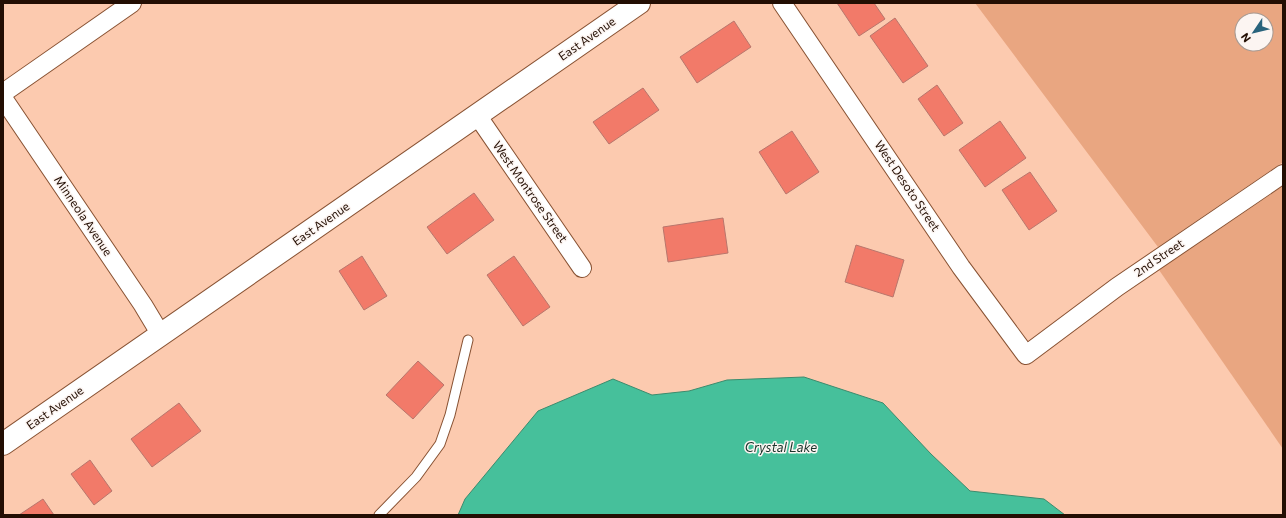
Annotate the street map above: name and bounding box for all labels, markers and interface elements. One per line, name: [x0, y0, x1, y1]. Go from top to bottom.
north arrow: [1234, 12, 1274, 52]
street label: East Avenue: [555, 14, 617, 63]
text: N: [1238, 31, 1253, 45]
street label: West Desoto Street: [872, 137, 943, 233]
street label: West Montrose Street: [491, 138, 571, 245]
street label: Minneola Avenue: [52, 173, 116, 258]
street label: East Avenue: [289, 199, 351, 248]
street label: 2nd Street: [1131, 235, 1186, 279]
street label: East Avenue: [23, 383, 85, 432]
water label: Crystal Lake: [745, 439, 817, 455]

